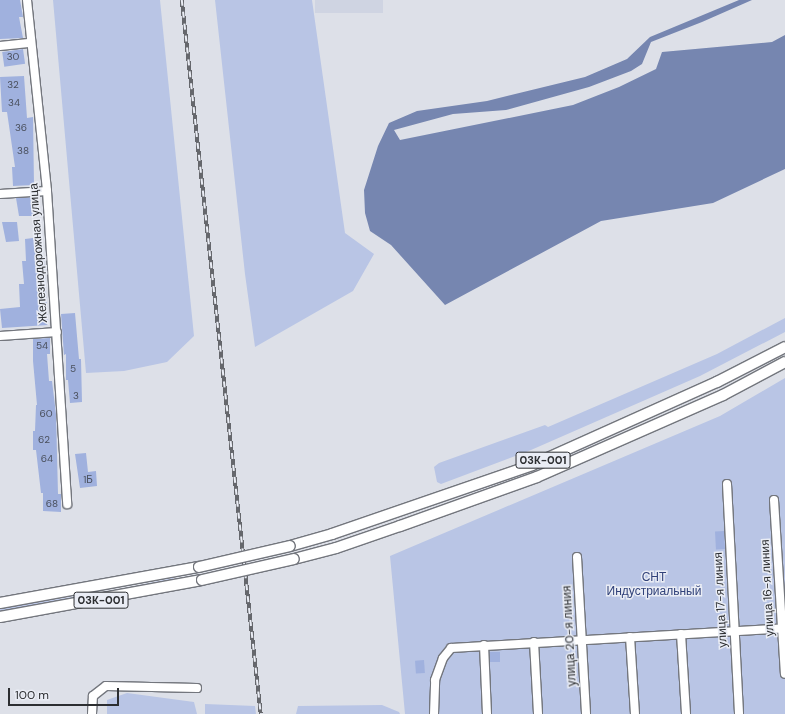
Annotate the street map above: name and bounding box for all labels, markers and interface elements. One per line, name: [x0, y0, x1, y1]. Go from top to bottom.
house number: 30: [7, 51, 19, 63]
house number: 32: [7, 79, 19, 91]
house number: 34: [8, 97, 20, 109]
house number: 36: [15, 122, 27, 134]
house number: 38: [17, 145, 29, 157]
street label: Железнодорожная улица: [27, 183, 51, 323]
house number: 54: [36, 340, 48, 352]
house number: 5: [70, 363, 76, 375]
house number: 3: [73, 390, 79, 402]
house number: 60: [39, 408, 53, 420]
house number: 62: [38, 434, 50, 446]
road number: 03К-001: [515, 451, 571, 469]
house number: 64: [41, 453, 53, 465]
house number: 1Б: [83, 474, 93, 486]
house number: 68: [46, 498, 58, 510]
street label: улица 16-я линия: [758, 539, 778, 637]
street label: улица 17-я линия: [711, 552, 731, 648]
park label: СНТ Индустриальный: [607, 571, 701, 599]
street label: улица 20-я линия: [560, 585, 580, 687]
road number: 03К-001: [73, 591, 129, 609]
scale bar: [10, 680, 121, 706]
text: 100 m: [15, 687, 49, 703]

